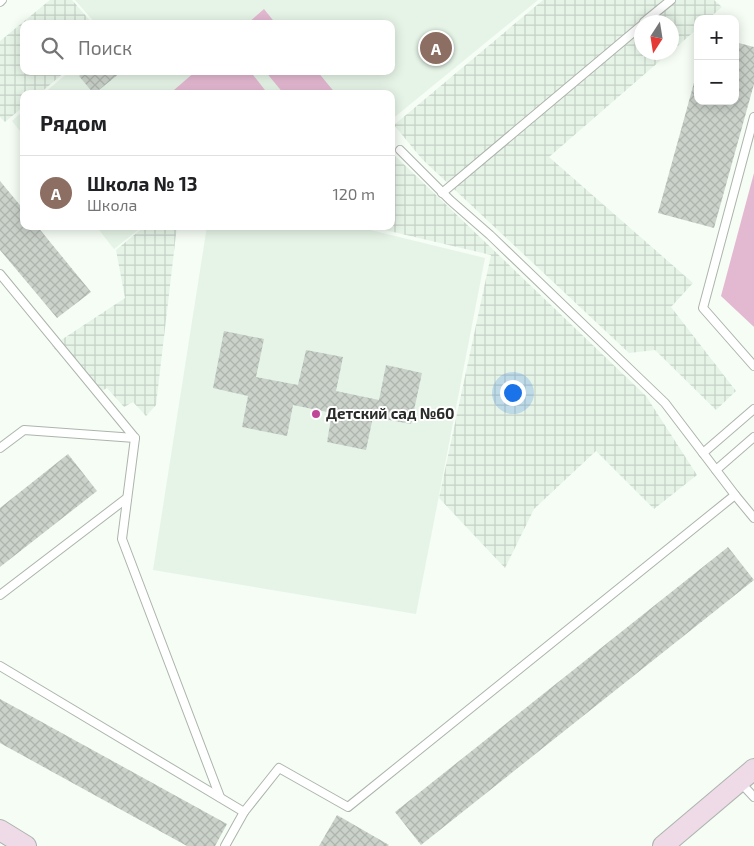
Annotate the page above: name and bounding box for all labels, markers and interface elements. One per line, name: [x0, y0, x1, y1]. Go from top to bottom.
north arrow: [634, 15, 679, 60]
map controls: [694, 15, 739, 105]
button: +: [694, 15, 739, 60]
search box: [20, 20, 395, 75]
pin: A: [420, 29, 452, 67]
icon: search: [38, 34, 66, 62]
text: Поиск: [78, 36, 132, 59]
button: −: [694, 60, 739, 105]
text: Рядом: [40, 110, 107, 135]
text: Школа № 13: [87, 172, 198, 195]
text: A: [51, 184, 61, 203]
text: 120 m: [332, 184, 375, 203]
text: Школа: [87, 195, 137, 214]
your location: [500, 380, 526, 406]
place label: Детский сад №60: [326, 404, 455, 422]
marker: Детский сад №60: [310, 408, 322, 420]

